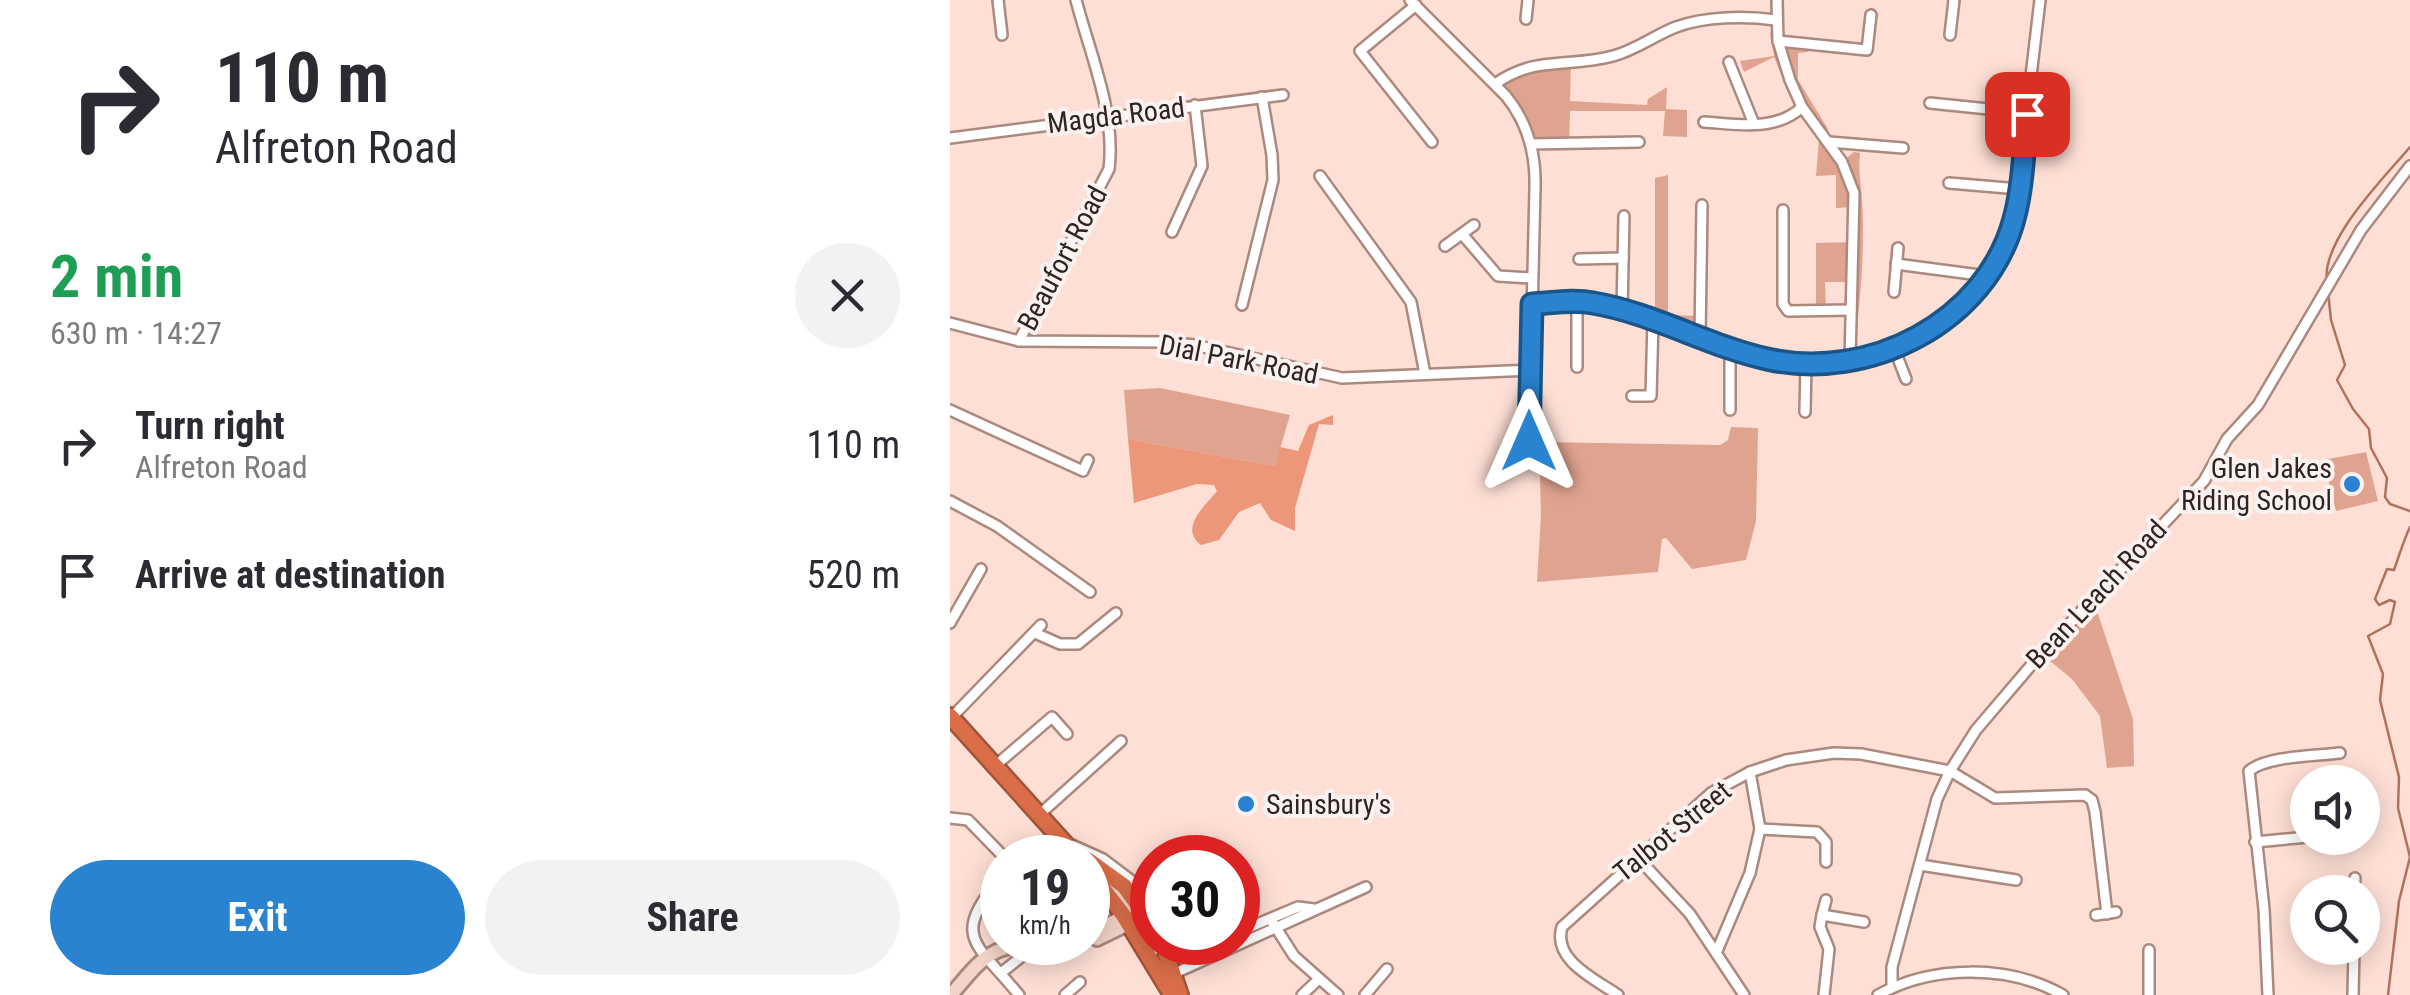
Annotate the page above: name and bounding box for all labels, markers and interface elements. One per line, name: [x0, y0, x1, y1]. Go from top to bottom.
text: 110 m: [215, 37, 389, 119]
icon: right: [50, 40, 180, 170]
pin: [1985, 72, 2070, 157]
icon: arrive: [2000, 87, 2055, 142]
street label: Magda Road: [1045, 91, 1187, 140]
text: Alfreton Road: [215, 121, 458, 174]
street label: Beaufort Road: [1011, 181, 1114, 336]
text: 2 min: [50, 241, 183, 312]
button: close: [795, 243, 900, 348]
text: 630 m · 14:27: [50, 314, 222, 352]
street label: Dial Park Road: [1157, 328, 1321, 391]
position arrow: [1477, 389, 1581, 493]
text: Turn right: [135, 404, 285, 448]
icon: right: [50, 418, 105, 473]
text: 110 m: [806, 423, 900, 467]
text: Alfreton Road: [135, 448, 308, 486]
place label: Glen Jakes Riding School: [2181, 452, 2332, 517]
marker: Glen Jakes Riding School: [2341, 473, 2363, 495]
street label: Bean Leach Road: [2019, 513, 2173, 675]
icon: arrive: [50, 548, 105, 603]
text: Arrive at destination: [135, 553, 445, 597]
text: 520 m: [806, 553, 900, 597]
map controls: [2290, 765, 2380, 965]
button: sound: [2290, 765, 2380, 855]
street label: Talbot Street: [1607, 774, 1738, 889]
place label: Sainsbury's: [1266, 788, 1391, 821]
marker: Sainsbury's: [1235, 793, 1257, 815]
speed limit sign: 30: [1130, 835, 1260, 965]
text: 19: [1020, 859, 1070, 917]
button: Exit: [50, 860, 465, 975]
button: Share: [485, 860, 900, 975]
button: search: [2290, 875, 2380, 965]
text: km/h: [1019, 911, 1071, 940]

